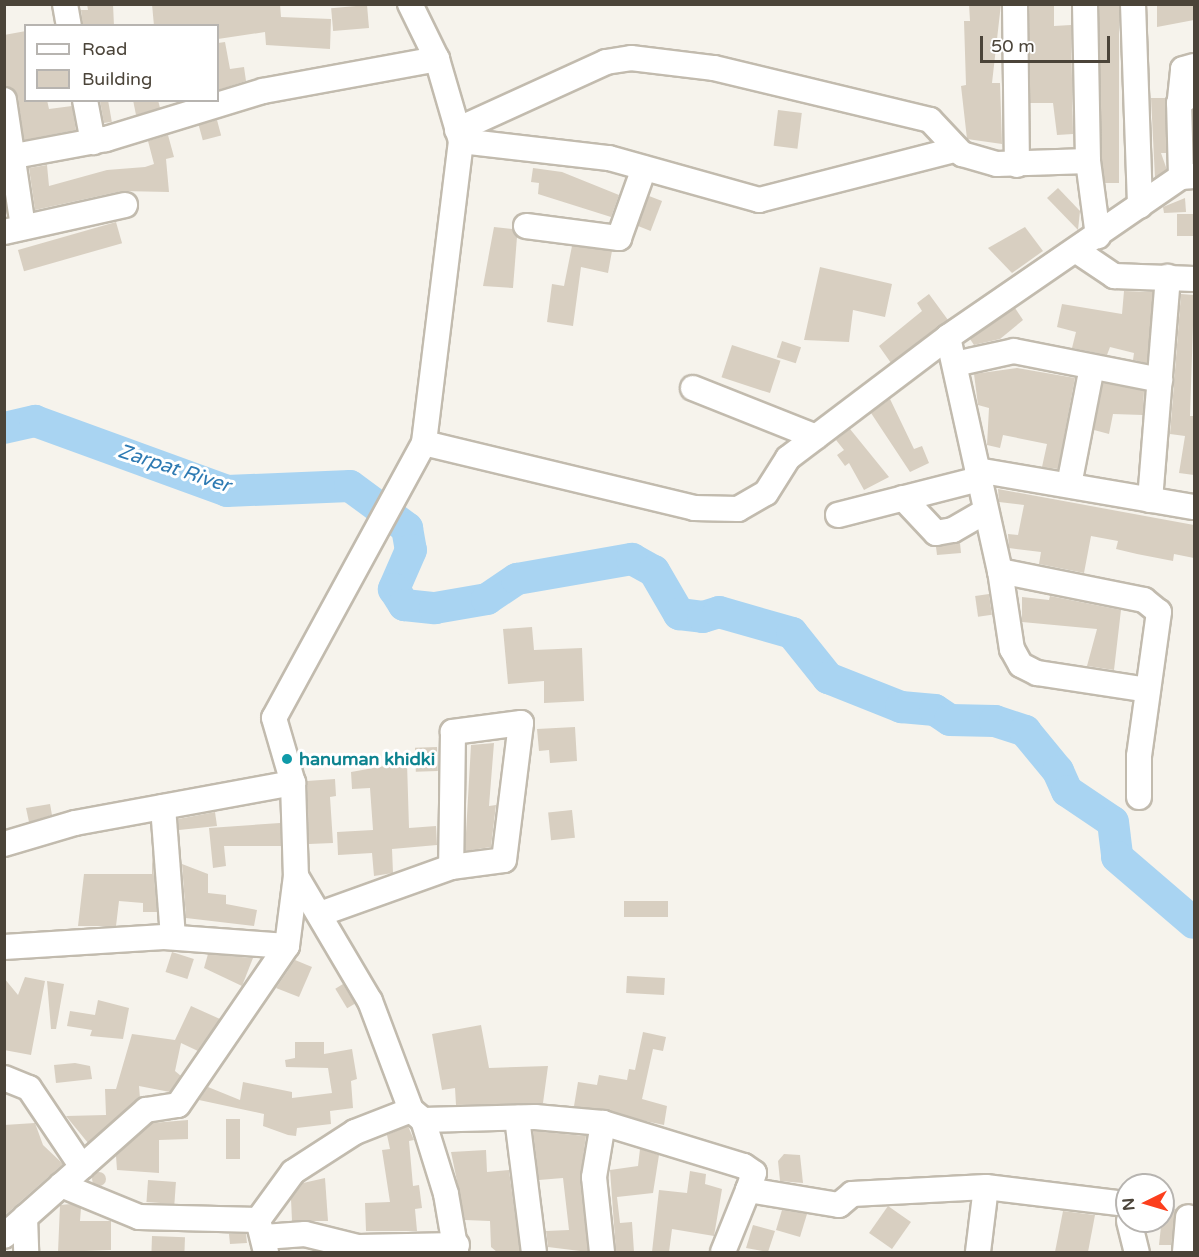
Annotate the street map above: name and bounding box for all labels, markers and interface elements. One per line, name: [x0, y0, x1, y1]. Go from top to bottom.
legend: [24, 24, 219, 102]
scale bar: [983, 24, 1114, 62]
text: 50 m: [991, 35, 1035, 57]
text: Road: [82, 38, 127, 60]
text: Building: [82, 68, 152, 90]
water label: Zarpat River: [115, 440, 233, 498]
place label: hanuman khidki: [299, 748, 435, 770]
marker: hanuman khidki: [280, 752, 294, 766]
north arrow: [1115, 1173, 1175, 1233]
text: N: [1119, 1197, 1140, 1212]

